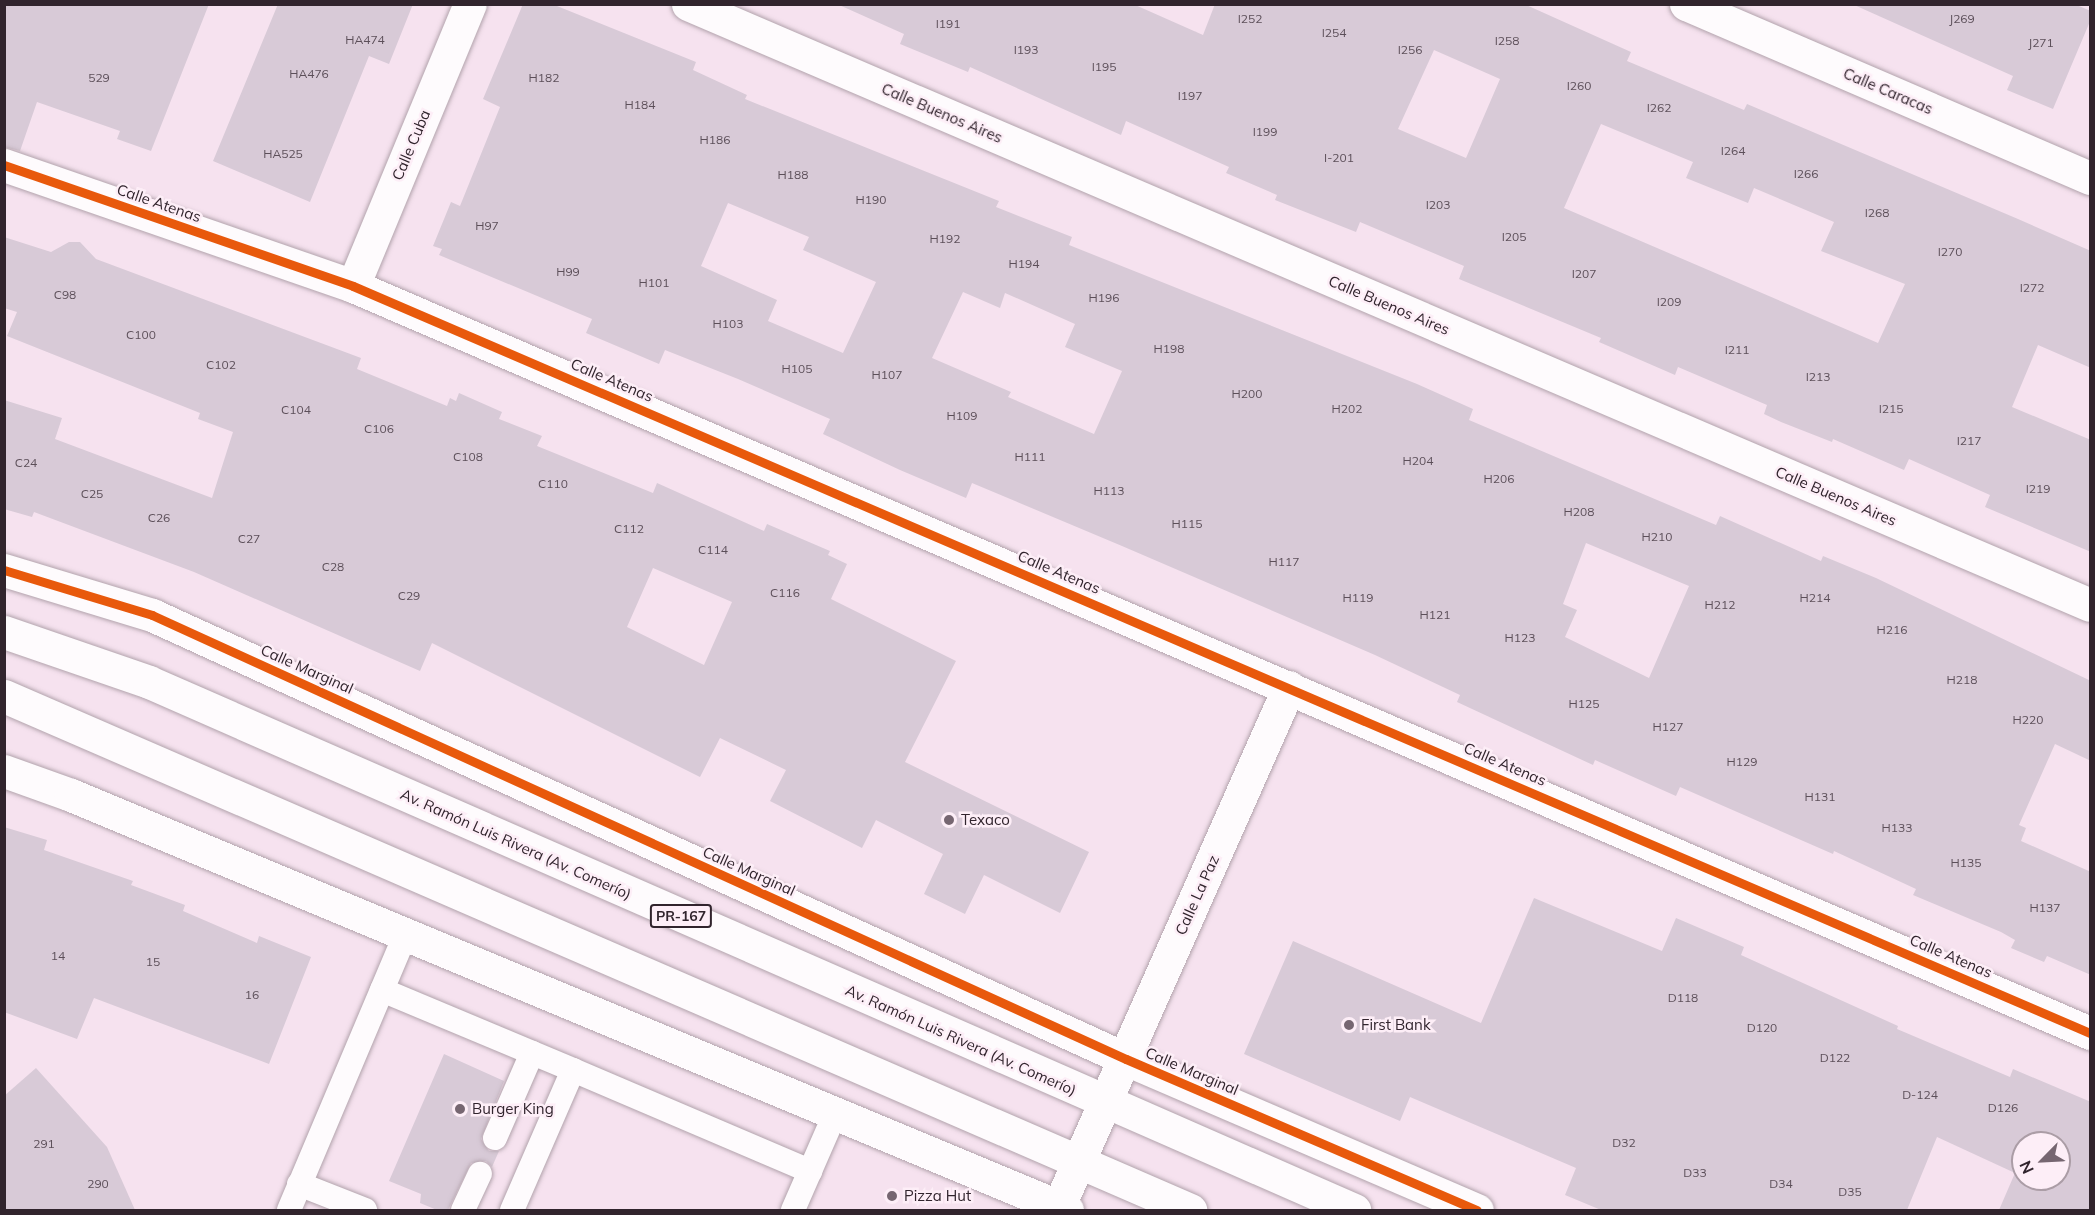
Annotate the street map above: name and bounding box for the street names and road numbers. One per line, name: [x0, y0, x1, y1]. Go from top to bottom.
street label: Calle Caracas: [1841, 64, 1935, 118]
street label: Calle Buenos Aires: [879, 79, 1005, 147]
street label: Calle Cuba: [388, 107, 434, 183]
street label: Calle Atenas: [115, 180, 203, 226]
street label: Calle Buenos Aires: [1326, 271, 1452, 339]
street label: Calle Atenas: [568, 355, 656, 405]
street label: Calle Buenos Aires: [1773, 462, 1899, 530]
street label: Calle Atenas: [1015, 547, 1103, 597]
street label: Calle Marginal: [258, 641, 356, 697]
street label: Calle Atenas: [1461, 739, 1549, 789]
street label: Av. Ramón Luis Rivera (Av. Comerío): [398, 785, 634, 903]
street label: Calle Marginal: [700, 843, 798, 899]
street label: Calle La Paz: [1171, 852, 1223, 938]
road number: PR-167: [650, 905, 712, 927]
street label: Calle Atenas: [1907, 931, 1995, 981]
street label: Av. Ramón Luis Rivera (Av. Comerío): [843, 981, 1079, 1099]
street label: Calle Marginal: [1143, 1043, 1241, 1099]

